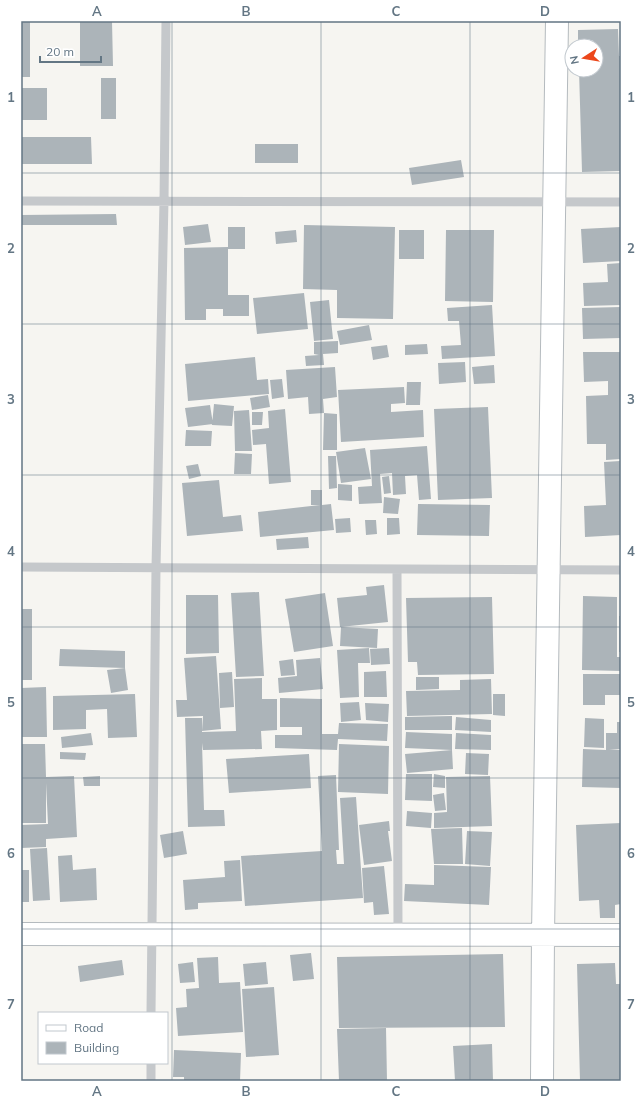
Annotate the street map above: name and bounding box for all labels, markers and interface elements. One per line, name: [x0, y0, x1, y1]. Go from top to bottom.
text: A: [92, 3, 102, 19]
text: B: [242, 3, 251, 19]
text: C: [392, 3, 401, 19]
text: D: [540, 3, 550, 19]
scale bar: [40, 38, 101, 64]
north arrow: [564, 38, 604, 78]
text: 20 m: [46, 44, 74, 59]
text: N: [567, 55, 582, 66]
text: 1: [7, 89, 15, 105]
text: 1: [627, 89, 635, 105]
text: 2: [7, 240, 15, 256]
text: 2: [627, 240, 635, 256]
text: 3: [7, 391, 15, 407]
text: 3: [627, 391, 635, 407]
text: 4: [7, 543, 15, 559]
text: 4: [627, 543, 635, 559]
text: 5: [7, 694, 15, 710]
text: 5: [627, 694, 635, 710]
text: 6: [7, 845, 15, 861]
text: 6: [627, 845, 635, 861]
text: 7: [7, 996, 15, 1012]
text: 7: [627, 996, 635, 1012]
legend: [38, 1012, 168, 1064]
text: Road: [74, 1020, 103, 1035]
text: Building: [74, 1040, 119, 1055]
text: A: [92, 1083, 102, 1099]
text: B: [242, 1083, 251, 1099]
text: C: [392, 1083, 401, 1099]
text: D: [540, 1083, 550, 1099]

